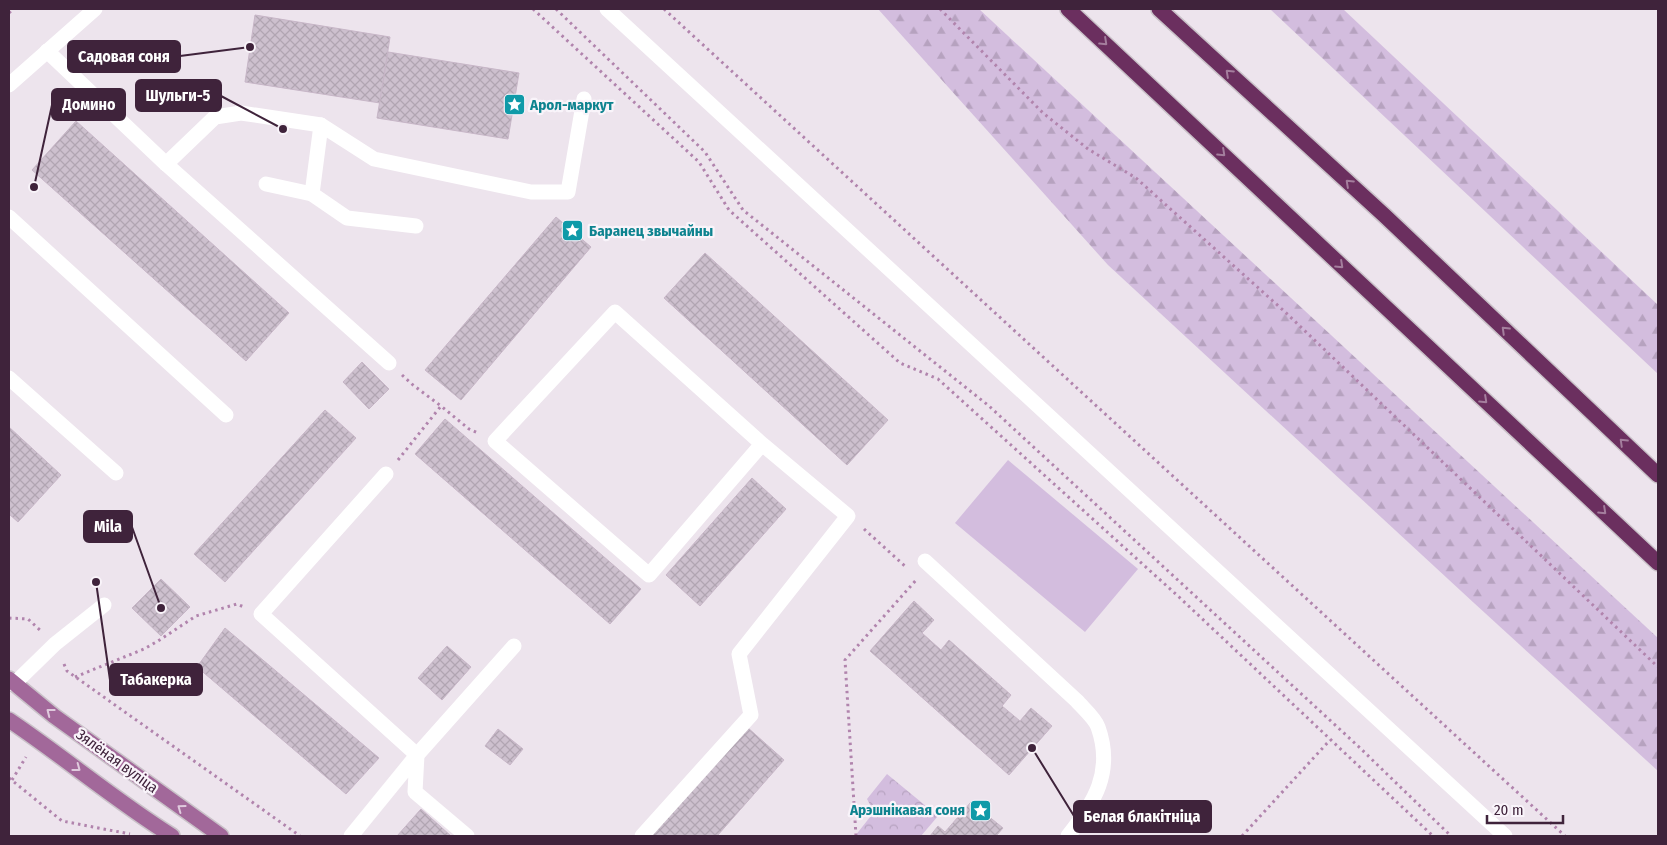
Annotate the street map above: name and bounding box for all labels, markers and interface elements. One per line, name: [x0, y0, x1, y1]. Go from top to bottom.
one-way arrow: [1098, 36, 1107, 45]
callout: Садовая соня: [68, 41, 180, 72]
text: Садовая соня: [78, 47, 170, 66]
one-way arrow: [1226, 70, 1235, 79]
callout: Шульги-5: [136, 80, 221, 111]
text: Шульги-5: [146, 86, 211, 105]
callout: Домино: [52, 89, 125, 120]
place icon: Арол-маркут: [502, 93, 526, 117]
text: Домино: [61, 95, 116, 114]
place label: Арол-маркут: [529, 96, 614, 114]
one-way arrow: [1217, 147, 1226, 156]
one-way arrow: [1346, 180, 1355, 189]
place icon: Баранец звычайны: [561, 219, 585, 243]
place label: Баранец звычайны: [589, 222, 713, 240]
one-way arrow: [1335, 259, 1344, 268]
one-way arrow: [1502, 327, 1511, 336]
one-way arrow: [1478, 394, 1487, 403]
one-way arrow: [1620, 439, 1629, 448]
one-way arrow: [1597, 505, 1606, 514]
callout: Mila: [84, 511, 132, 542]
text: Mila: [94, 517, 122, 536]
callout: Табакерка: [110, 664, 202, 695]
text: Табакерка: [120, 670, 192, 689]
one-way arrow: [47, 709, 56, 717]
street label: Зялёная вуліца: [73, 725, 161, 797]
one-way arrow: [71, 762, 81, 771]
scale bar: [1487, 792, 1563, 824]
place icon: Арэшнікавая соня: [969, 798, 993, 822]
place label: Арэшнікавая соня: [849, 801, 965, 819]
callout: Белая блакітніца: [1074, 801, 1211, 832]
text: 20 m: [1494, 801, 1524, 819]
one-way arrow: [178, 805, 187, 813]
text: Белая блакітніца: [1084, 807, 1201, 826]

